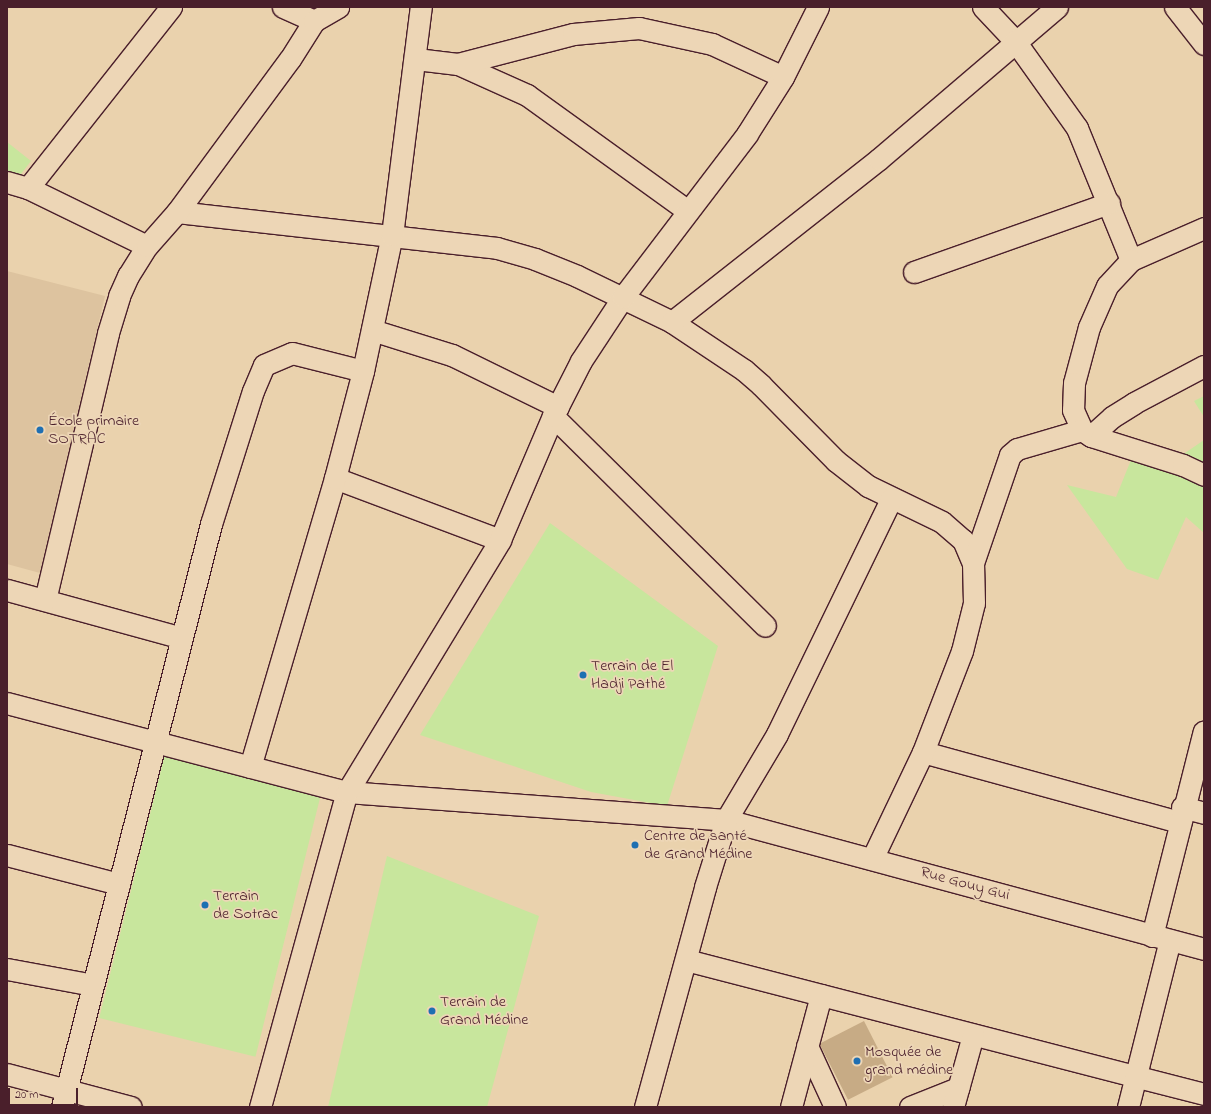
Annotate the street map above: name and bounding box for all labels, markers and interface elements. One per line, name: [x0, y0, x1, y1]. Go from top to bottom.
place label: École primaire SOTRAC: [48, 411, 139, 449]
marker: École primaire SOTRAC: [35, 425, 45, 435]
place label: Terrain de El Hadji Pathé: [591, 656, 673, 694]
marker: Terrain de El Hadji Pathé: [578, 670, 588, 680]
place label: Centre de santé de Grand Médine: [644, 826, 752, 864]
marker: Centre de santé de Grand Médine: [629, 839, 641, 851]
street label: Rue Gouy Gui: [918, 863, 1012, 905]
place label: Terrain de Sotrac: [213, 886, 278, 924]
marker: Terrain de Sotrac: [200, 900, 210, 910]
place label: Terrain de Grand Médine: [440, 992, 528, 1030]
marker: Terrain de Grand Médine: [427, 1006, 437, 1016]
place label: Mosquée de grand médine: [865, 1042, 953, 1080]
marker: Mosquée de grand médine: [852, 1056, 862, 1066]
scale bar: [10, 1080, 80, 1106]
text: 20 m: [15, 1086, 38, 1104]

